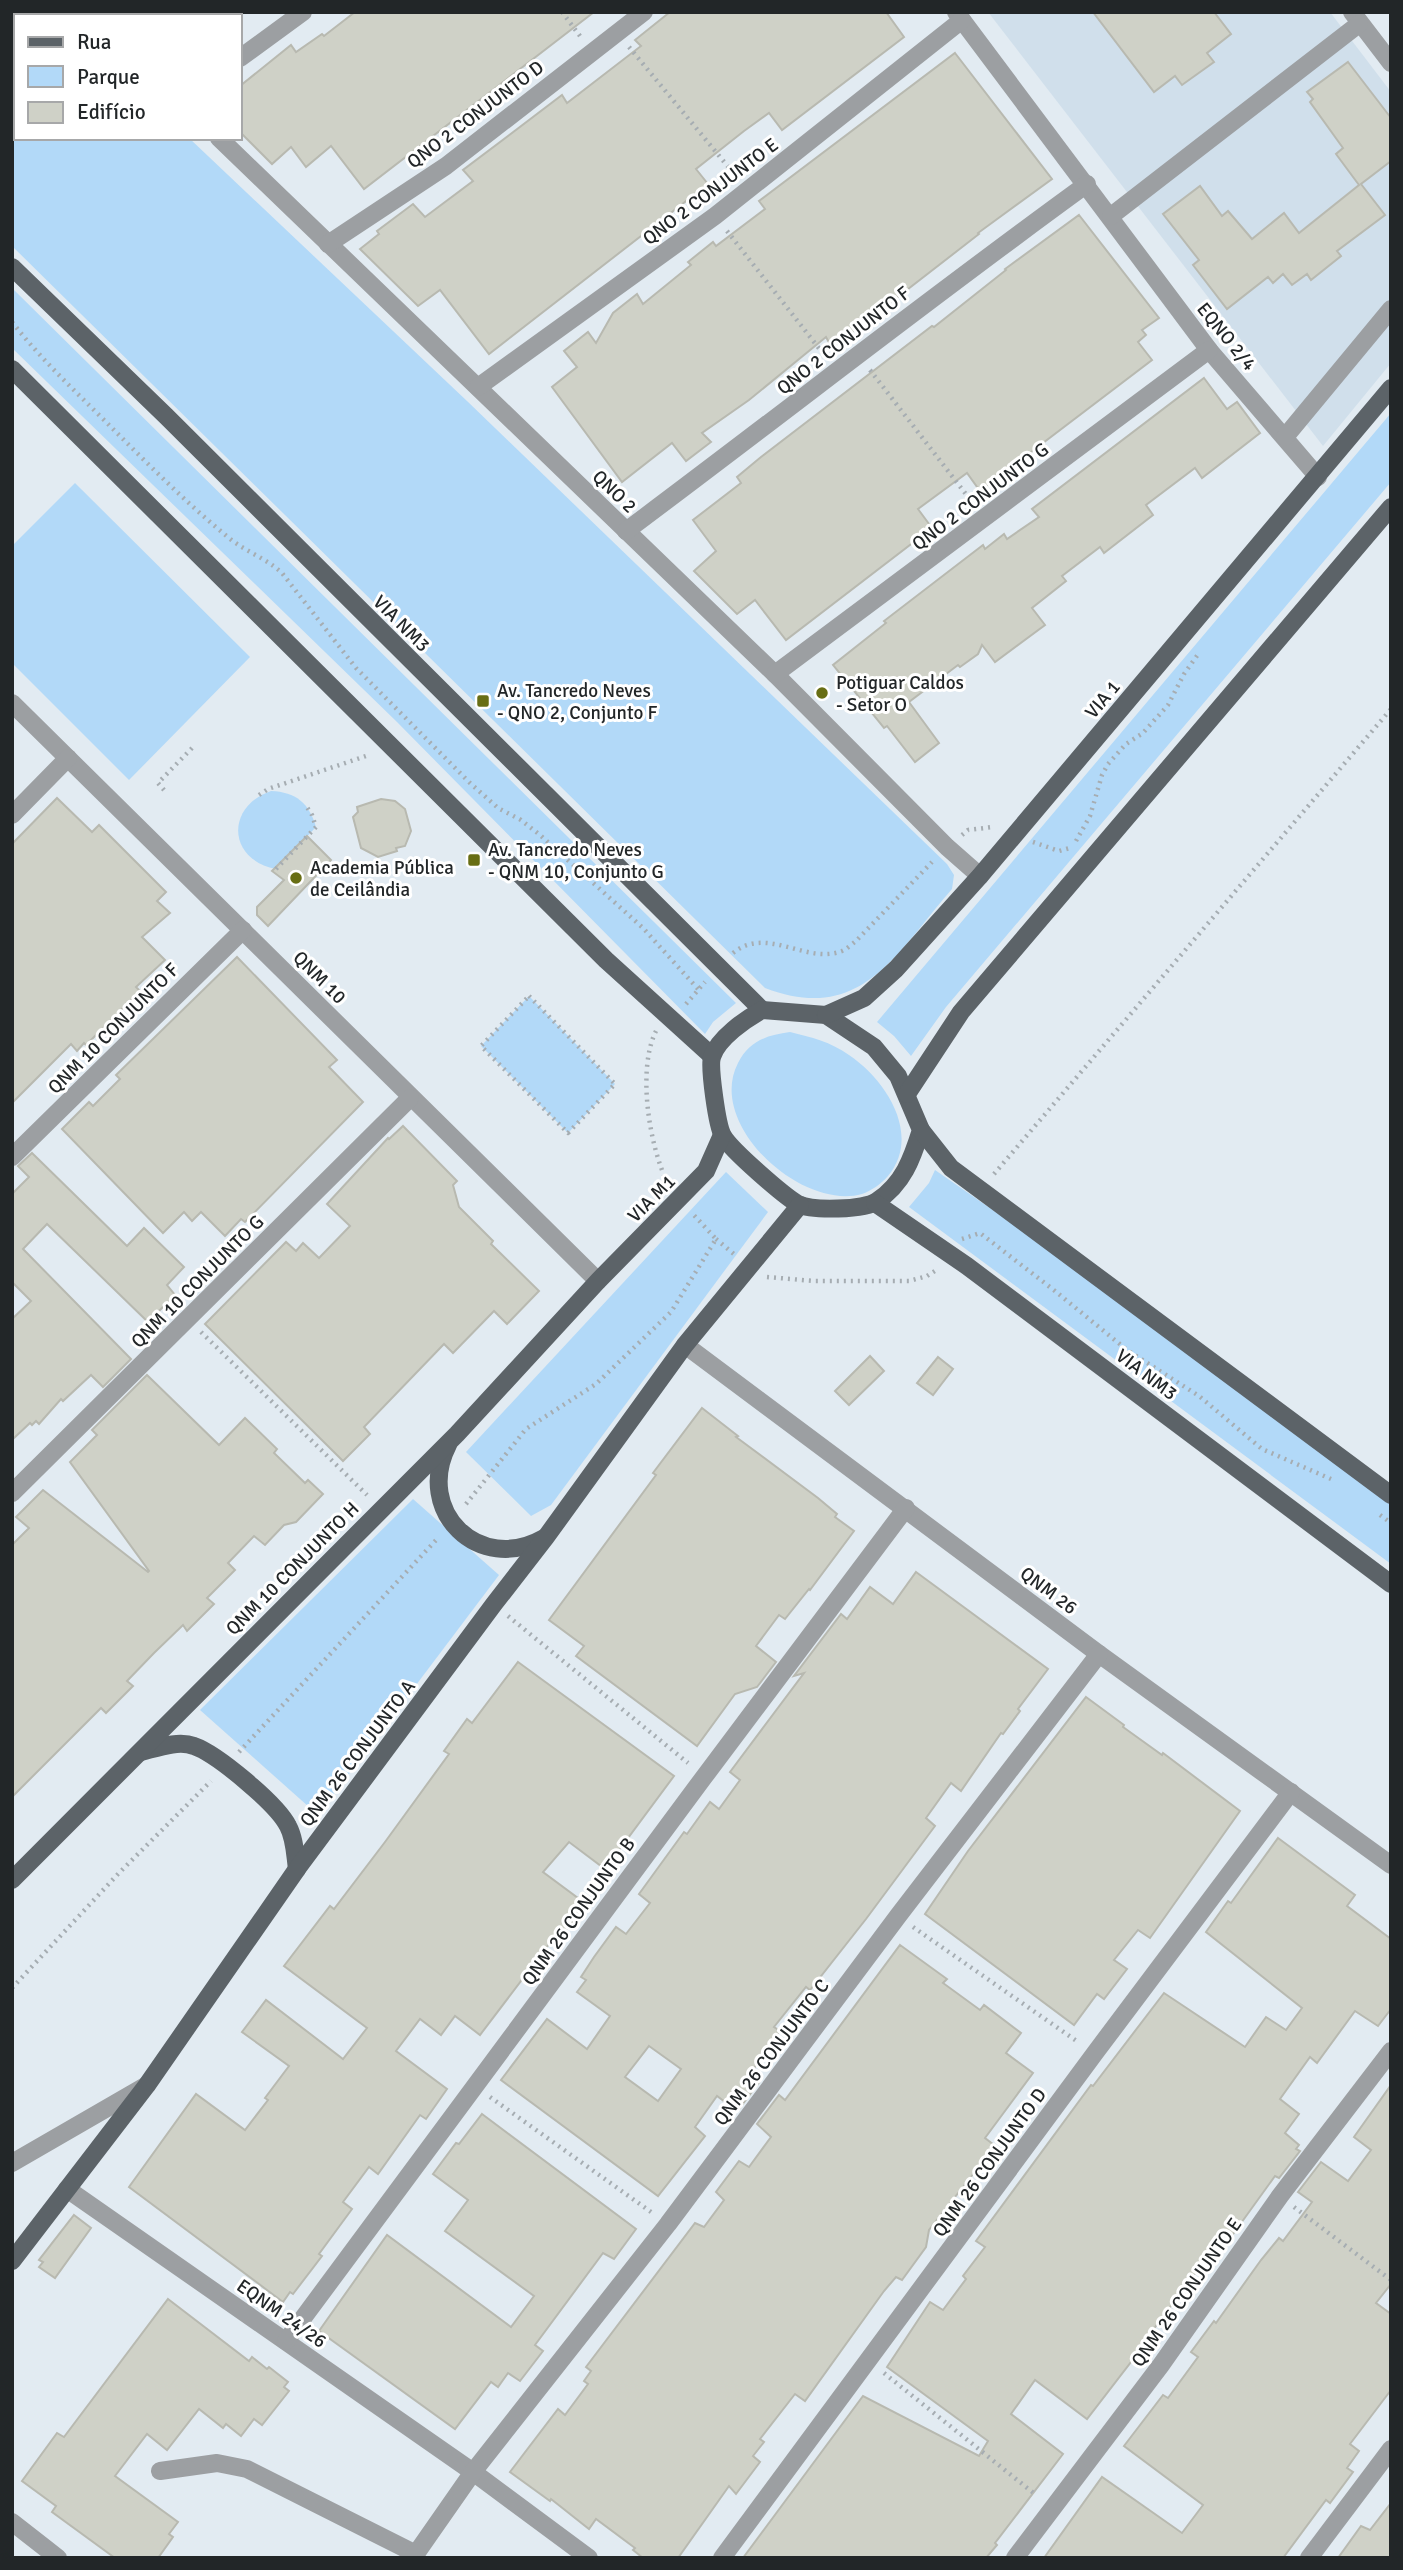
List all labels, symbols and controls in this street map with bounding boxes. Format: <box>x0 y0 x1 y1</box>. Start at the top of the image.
legend <box>14 14 242 140</box>
text: Rua <box>77 29 111 55</box>
street label: QNO 2 CONJUNTO D <box>402 56 549 174</box>
text: Parque <box>77 64 140 90</box>
text: Edifício <box>77 99 146 125</box>
street label: QNO 2 CONJUNTO E <box>638 133 783 251</box>
street label: QNO 2 CONJUNTO F <box>772 281 915 400</box>
street label: EQNO 2/4 <box>1191 298 1261 376</box>
street label: QNO 2 CONJUNTO G <box>907 438 1054 556</box>
street label: QNO 2 <box>587 465 641 518</box>
street label: VIA NM3 <box>368 590 435 657</box>
place label: Potiguar Caldos - Setor O <box>836 671 964 717</box>
street label: VIA 1 <box>1080 676 1126 724</box>
place label: Av. Tancredo Neves - QNO 2, Conjunto F <box>497 679 658 725</box>
marker: Potiguar Caldos - Setor O <box>814 685 830 701</box>
marker: Av. Tancredo Neves - QNO 2, Conjunto F <box>475 693 491 709</box>
place label: Av. Tancredo Neves - QNM 10, Conjunto G <box>488 838 664 884</box>
marker: Av. Tancredo Neves - QNM 10, Conjunto G <box>466 852 482 868</box>
place label: Academia Pública de Ceilândia <box>310 856 454 902</box>
marker: Academia Pública de Ceilândia <box>288 870 304 886</box>
street label: QNM 10 <box>288 946 351 1009</box>
street label: QNM 10 CONJUNTO F <box>43 958 184 1099</box>
street label: VIA M1 <box>623 1170 681 1228</box>
street label: QNM 10 CONJUNTO G <box>126 1210 269 1353</box>
street label: VIA NM3 <box>1111 1344 1182 1406</box>
street label: QNM 10 CONJUNTO H <box>221 1497 364 1640</box>
street label: QNM 26 <box>1015 1562 1082 1620</box>
street label: QNM 26 CONJUNTO A <box>295 1675 421 1832</box>
street label: QNM 26 CONJUNTO B <box>517 1833 641 1990</box>
street label: QNM 26 CONJUNTO C <box>709 1975 835 2131</box>
street label: QNM 26 CONJUNTO D <box>928 2083 1052 2242</box>
street label: QNM 26 CONJUNTO E <box>1126 2213 1247 2372</box>
street label: EQNM 24/26 <box>232 2274 331 2354</box>

